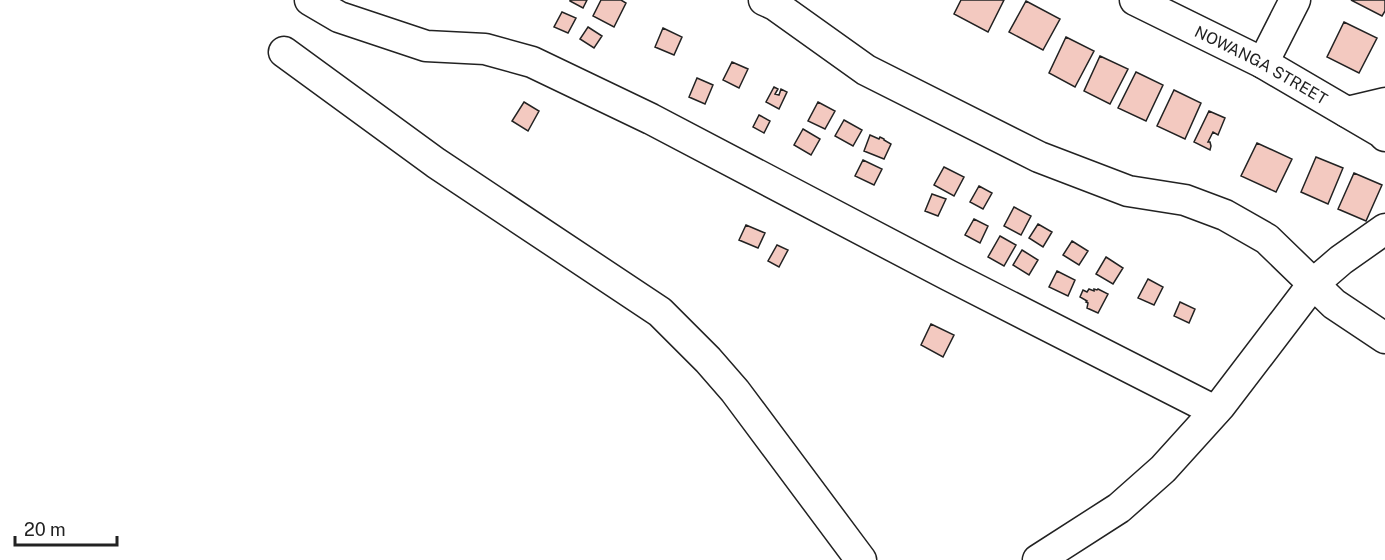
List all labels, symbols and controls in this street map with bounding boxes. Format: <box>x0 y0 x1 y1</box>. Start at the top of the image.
street label: NOWANGA STREET <box>1192 21 1332 108</box>
scale bar <box>15 509 117 547</box>
text: 20 m <box>24 519 66 540</box>

